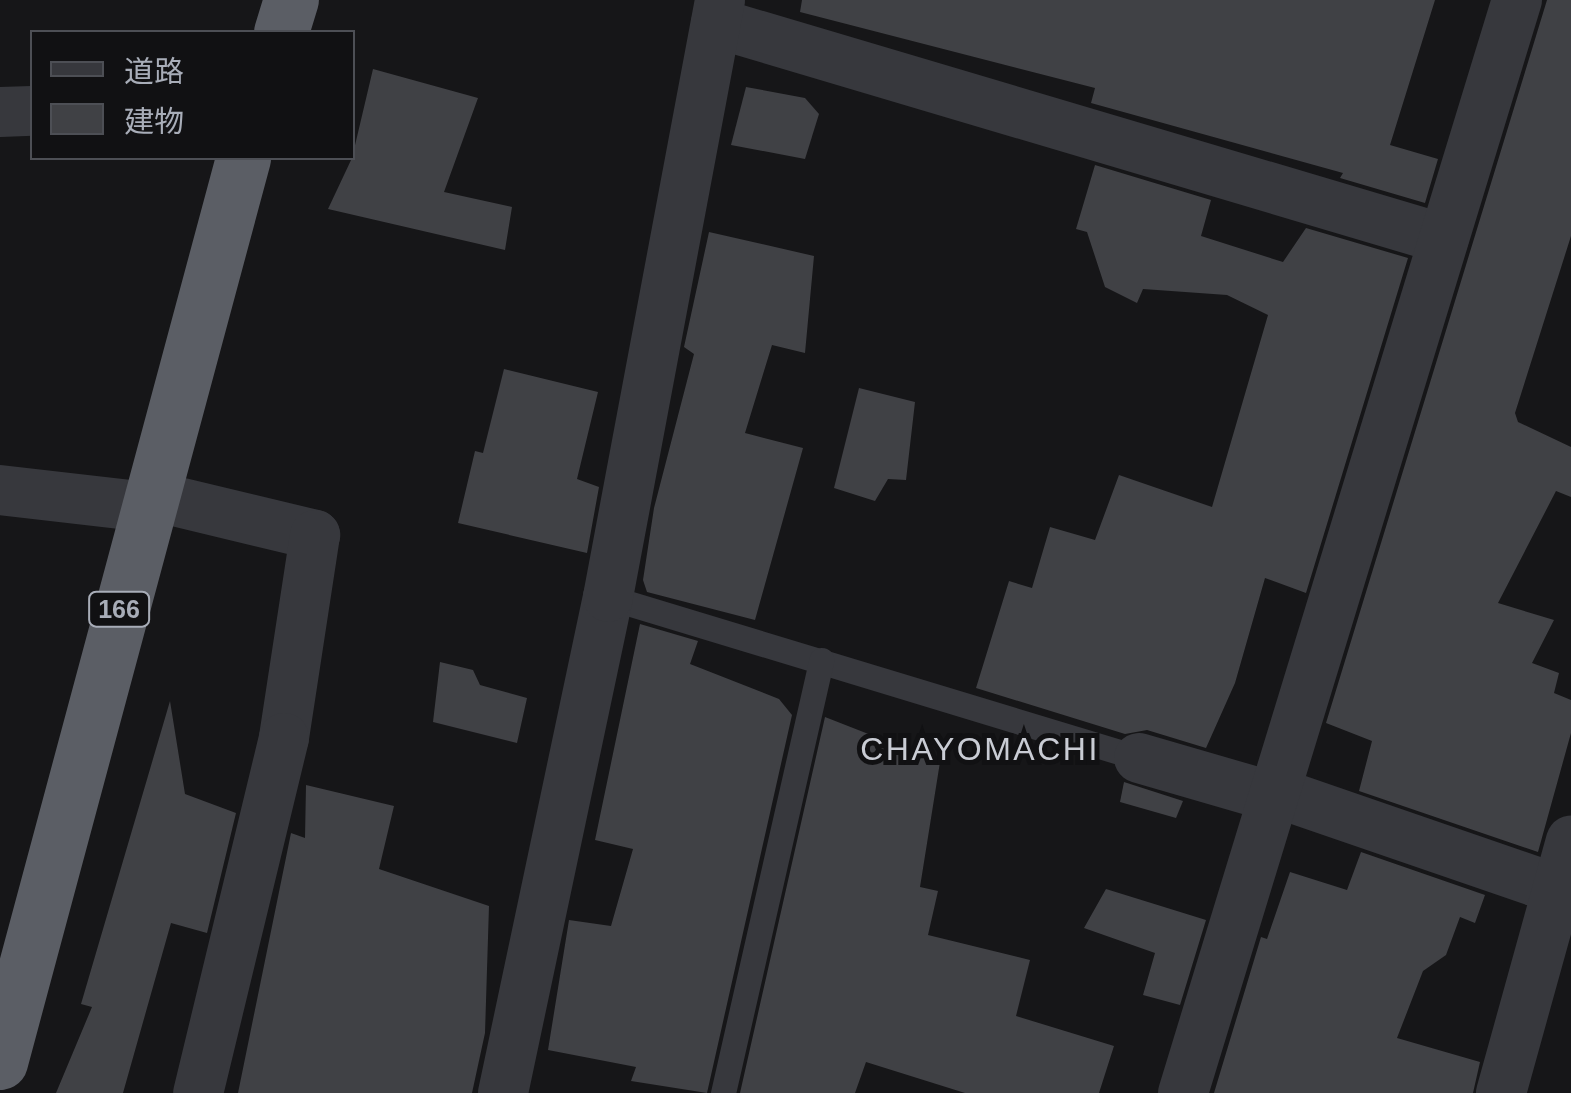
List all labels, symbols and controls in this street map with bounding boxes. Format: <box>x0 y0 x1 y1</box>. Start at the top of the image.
legend <box>30 30 355 160</box>
text: 道路 <box>124 55 184 88</box>
text: 建物 <box>124 105 184 138</box>
road number: 166 <box>86 589 152 629</box>
district label: CHAYOMACHI <box>860 730 1100 768</box>

